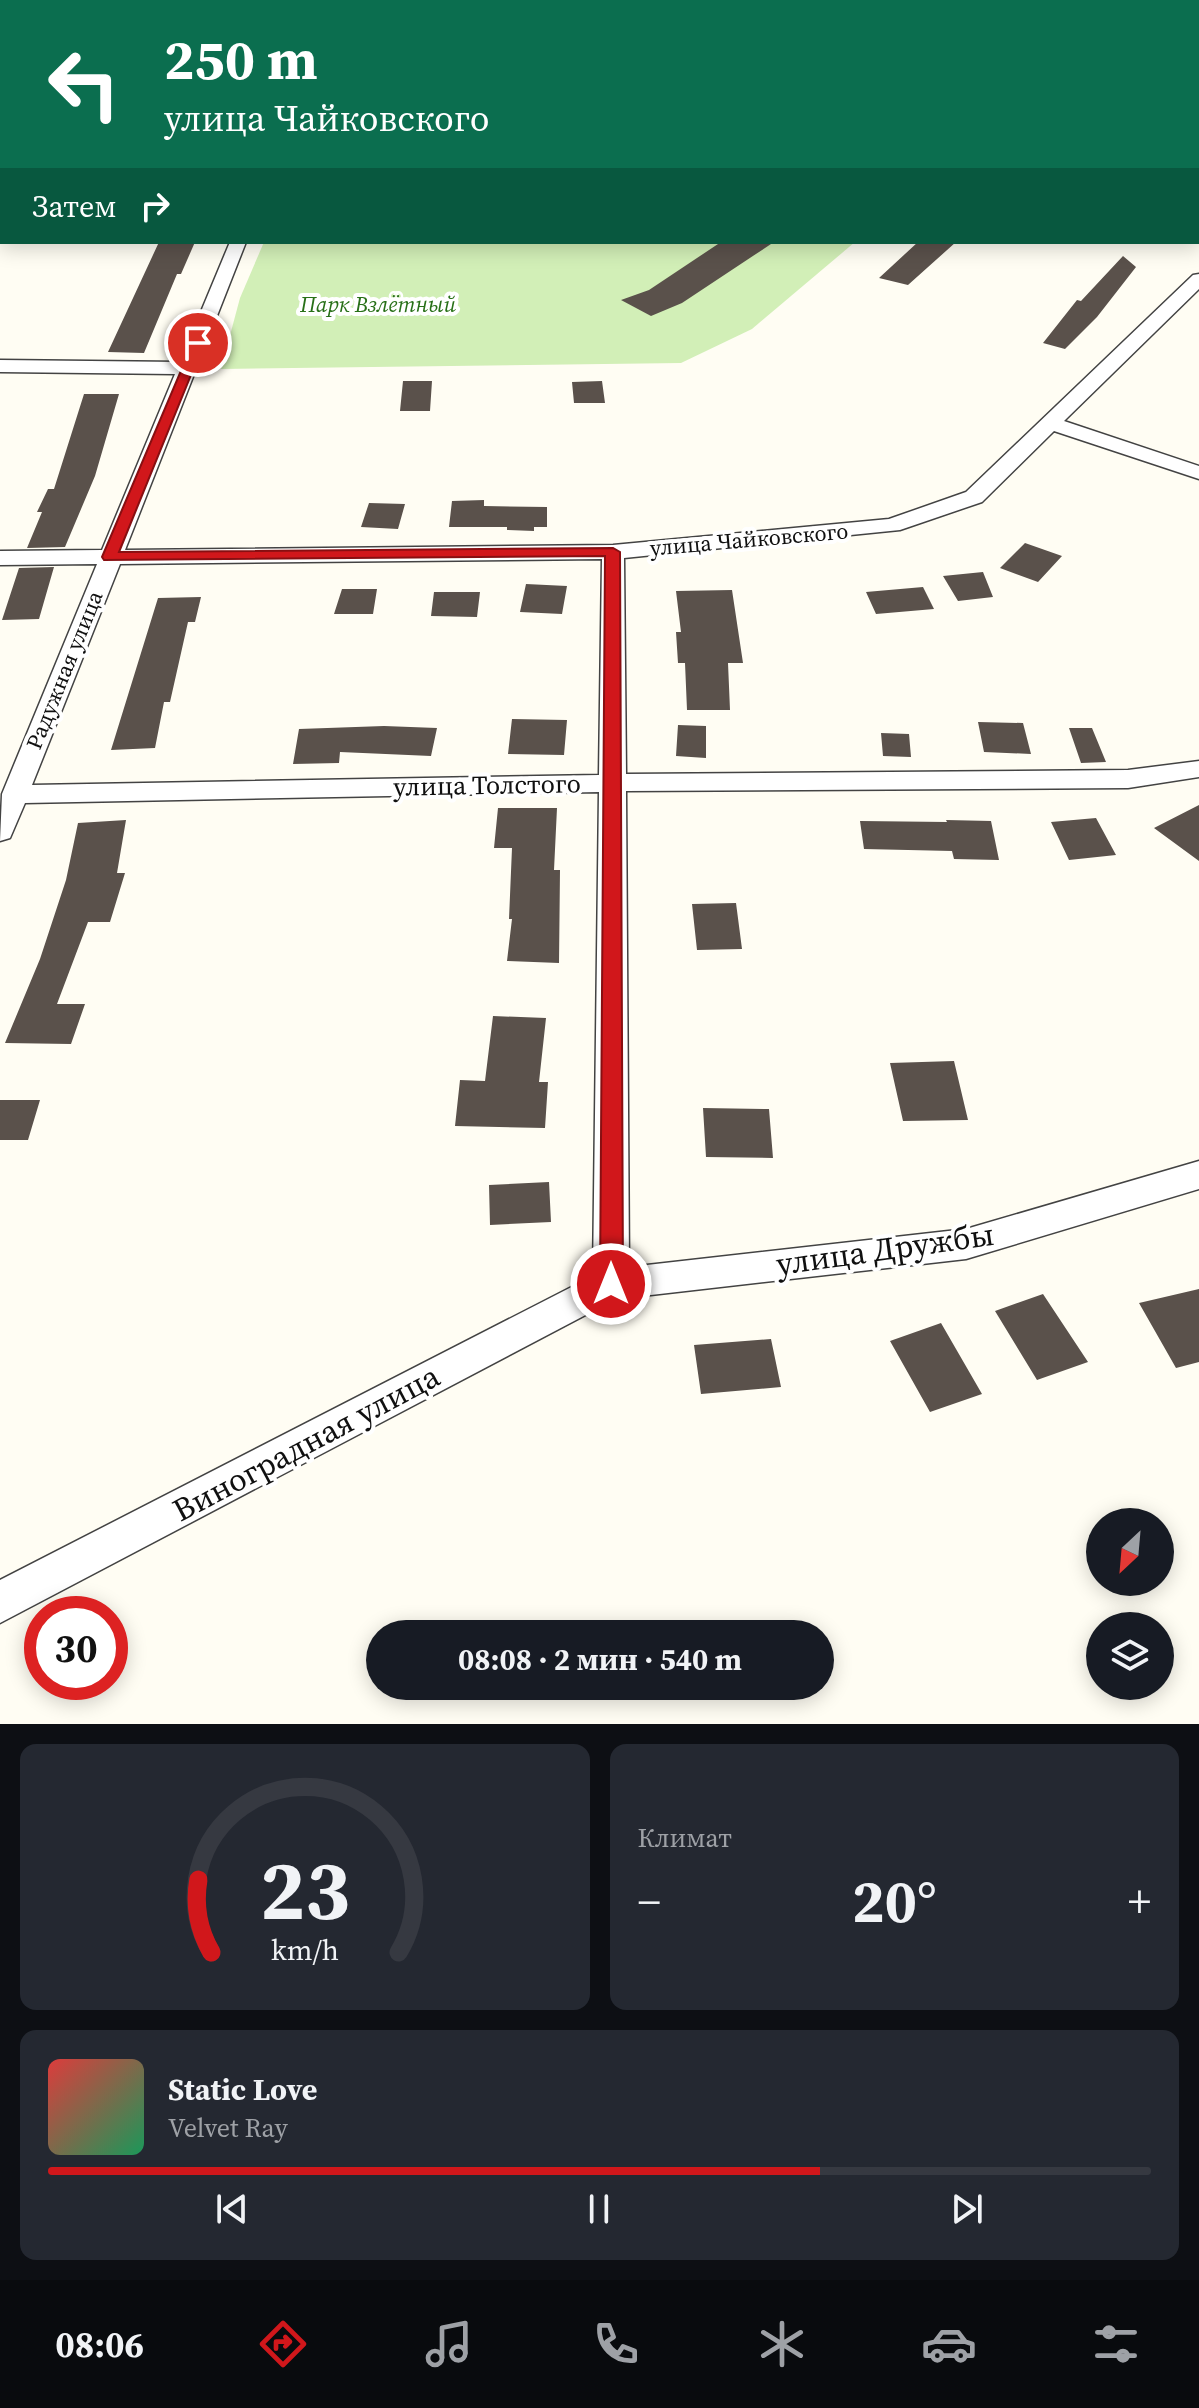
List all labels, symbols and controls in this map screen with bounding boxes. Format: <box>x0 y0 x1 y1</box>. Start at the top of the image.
text: 250 m <box>164 21 318 98</box>
icon: left <box>32 32 136 136</box>
text: улица Чайковского <box>164 94 490 143</box>
icon: right <box>133 184 177 228</box>
text: Затем <box>32 186 117 227</box>
park label: Парк Взлётный <box>299 289 456 319</box>
pin <box>164 309 232 377</box>
icon: arrive <box>176 321 220 365</box>
street label: улица Чайковского <box>649 515 849 563</box>
street label: Радужная улица <box>19 586 110 754</box>
street label: улица Толстого <box>393 765 581 805</box>
street label: улица Дружбы <box>773 1212 997 1286</box>
position arrow <box>569 1242 653 1326</box>
street label: Виноградная улица <box>165 1354 448 1532</box>
north arrow <box>1086 1508 1174 1596</box>
map controls <box>1086 1508 1174 1700</box>
speed limit sign: 30 <box>24 1596 128 1700</box>
button: layers <box>1086 1612 1174 1700</box>
text: 08:08 · 2 мин · 540 m <box>458 1639 742 1680</box>
text: Климат <box>638 1820 732 1856</box>
text: 23 <box>260 1833 350 1947</box>
text: 20° <box>852 1860 937 1942</box>
text: − <box>638 1871 661 1932</box>
text: + <box>1128 1871 1151 1932</box>
text: km/h <box>271 1930 339 1970</box>
text: Static Love <box>168 2069 317 2110</box>
text: Velvet Ray <box>168 2110 288 2146</box>
icon: previous <box>210 2187 254 2231</box>
icon: pause <box>577 2187 621 2231</box>
icon: next <box>945 2187 989 2231</box>
icon: directions <box>255 2316 311 2372</box>
icon: music <box>421 2316 477 2372</box>
icon: phone <box>588 2316 644 2372</box>
icon: climate <box>754 2316 810 2372</box>
icon: car <box>921 2316 977 2372</box>
icon: filters <box>1088 2316 1144 2372</box>
text: 08:06 <box>55 2320 144 2369</box>

